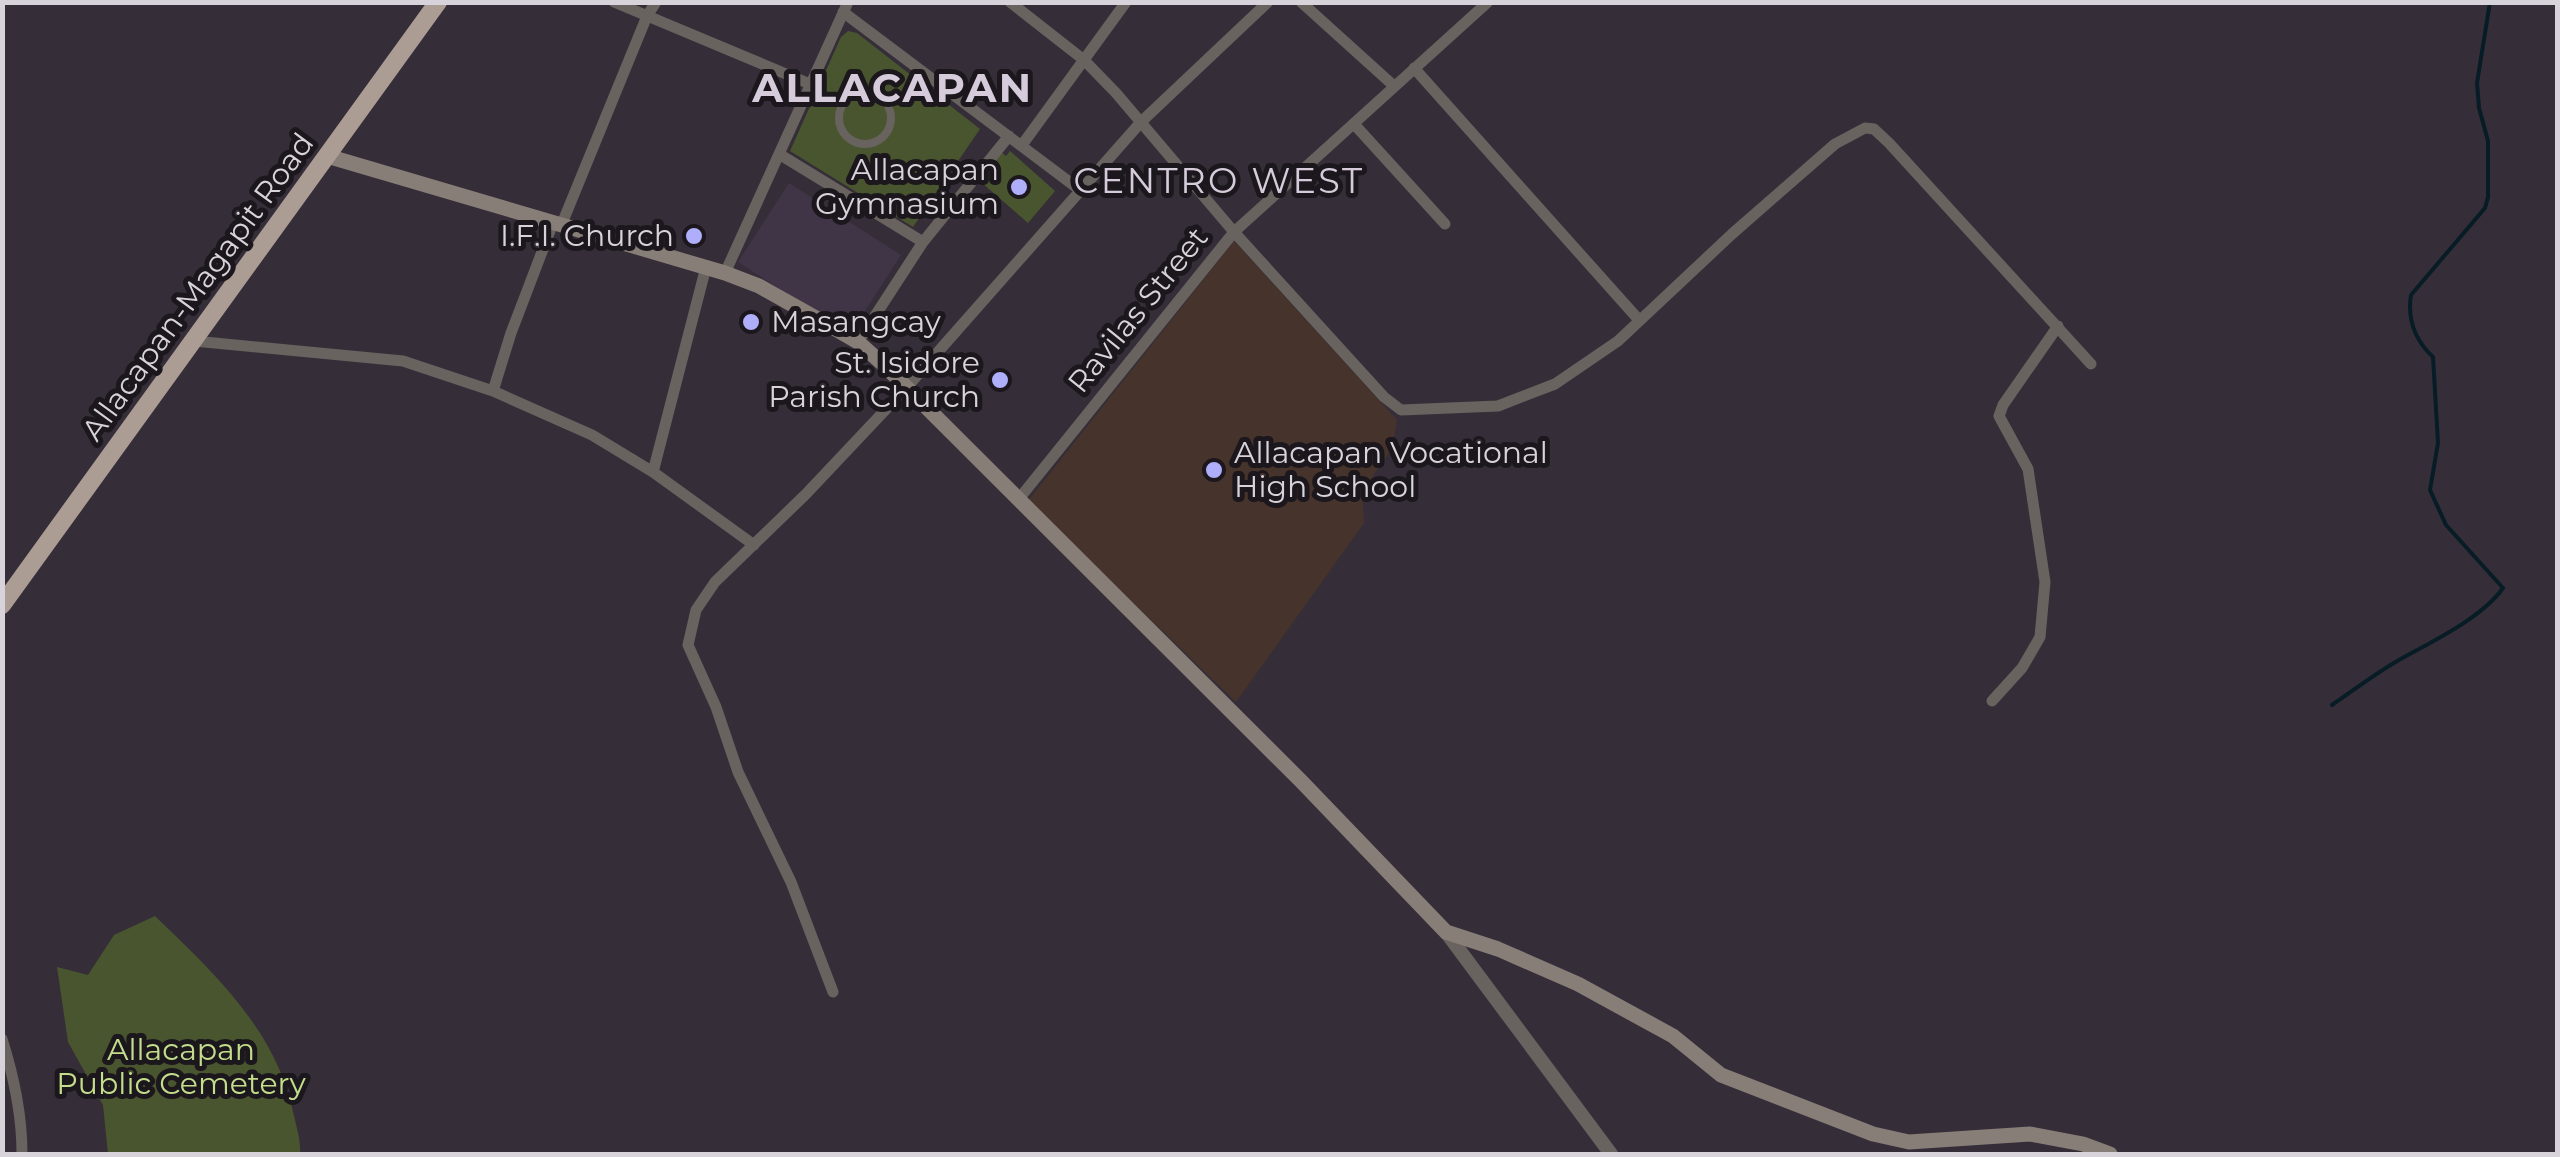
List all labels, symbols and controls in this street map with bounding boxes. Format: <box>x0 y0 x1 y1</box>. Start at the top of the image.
district label: ALLACAPAN <box>751 63 1034 112</box>
street label: Allacapan-Magapit Road <box>74 126 322 448</box>
place label: Allacapan Gymnasium <box>815 151 999 222</box>
district label: CENTRO WEST <box>1073 159 1365 202</box>
marker: Allacapan Gymnasium <box>1008 176 1030 198</box>
place label: I.F.I. Church <box>500 217 674 254</box>
street label: Ravilas Street <box>1060 219 1216 400</box>
marker: I.F.I. Church <box>683 225 705 247</box>
place label: Masangcay <box>771 303 942 340</box>
marker: Masangcay <box>740 311 762 333</box>
place label: St. Isidore Parish Church <box>768 344 980 415</box>
marker: St. Isidore Parish Church <box>989 369 1011 391</box>
place label: Allacapan Vocational High School <box>1234 434 1548 505</box>
marker: Allacapan Vocational High School <box>1203 459 1225 481</box>
park label: Allacapan Public Cemetery <box>56 1031 306 1102</box>

